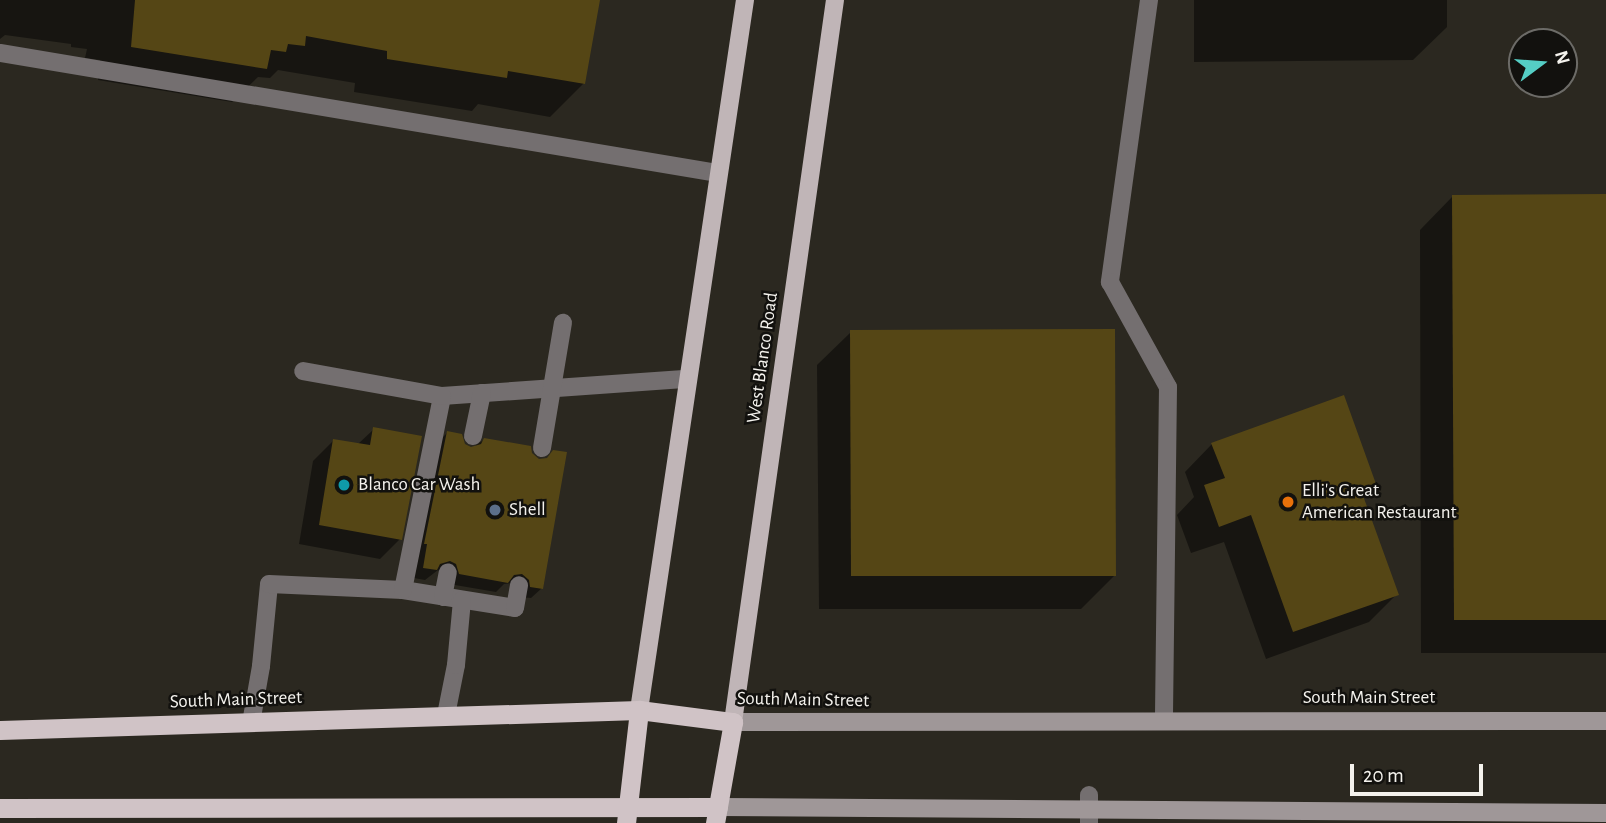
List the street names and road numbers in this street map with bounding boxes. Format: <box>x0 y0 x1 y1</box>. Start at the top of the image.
street label: West Blanco Road <box>743 291 783 425</box>
street label: South Main Street <box>169 686 303 714</box>
street label: South Main Street <box>737 687 869 713</box>
street label: South Main Street <box>1303 687 1435 709</box>

